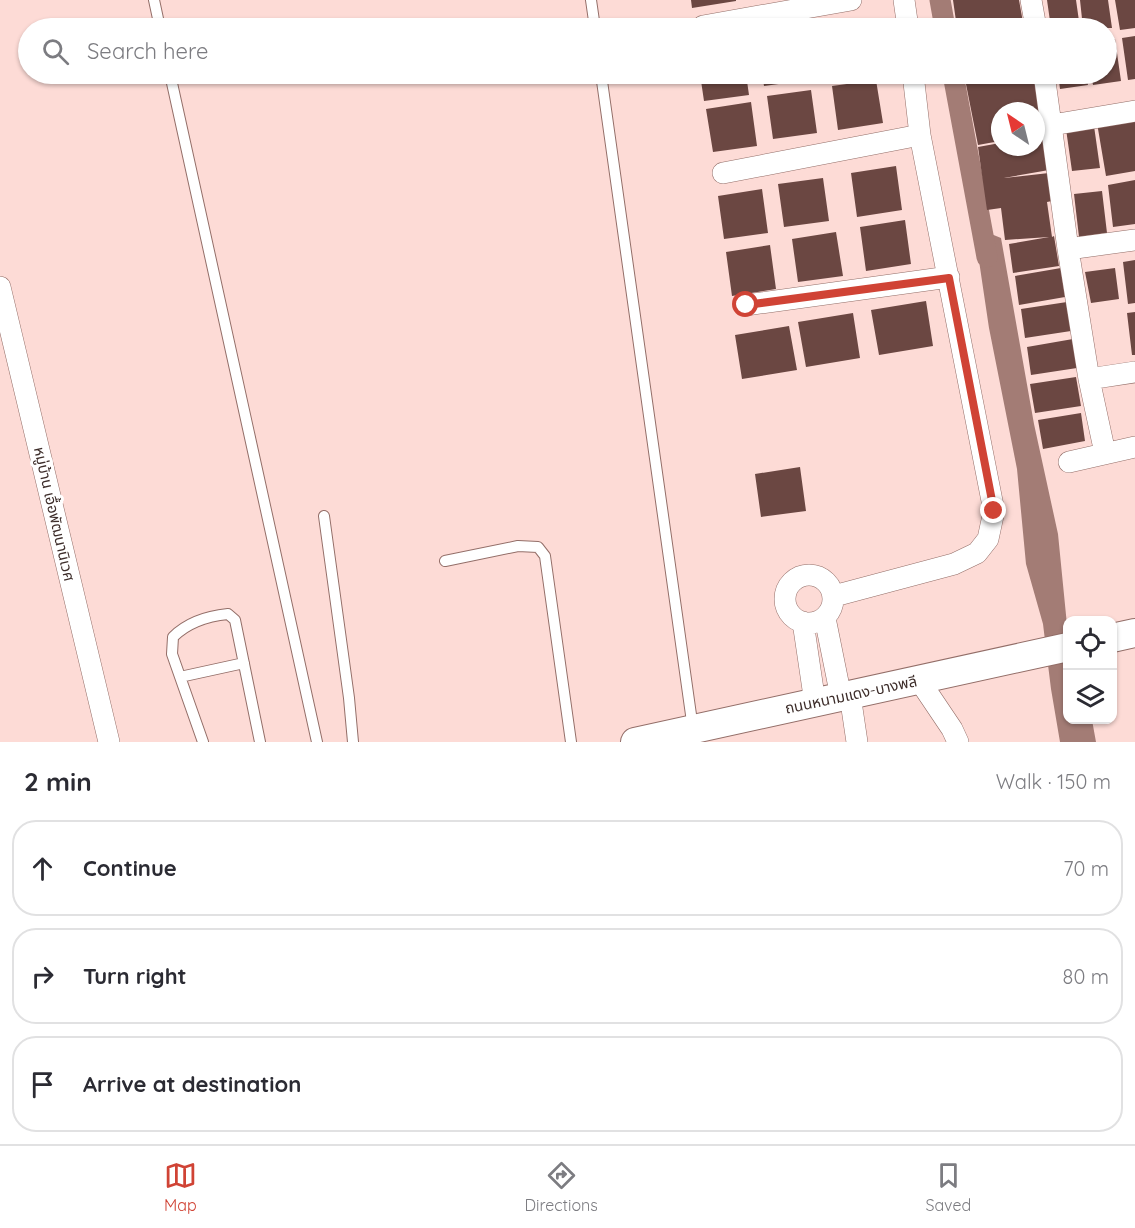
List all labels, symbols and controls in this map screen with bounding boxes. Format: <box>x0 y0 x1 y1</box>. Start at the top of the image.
search box <box>18 18 1117 84</box>
icon: search <box>39 35 72 68</box>
text: Search here <box>87 37 208 65</box>
north arrow <box>991 102 1045 156</box>
route start <box>732 291 758 317</box>
street label: หมู่บ้าน เอื้อพัฒนานิเวศ <box>30 445 80 583</box>
route end <box>980 497 1006 523</box>
map controls <box>1063 616 1117 724</box>
button: locate <box>1063 616 1117 670</box>
button: layers <box>1063 670 1117 724</box>
street label: ถนนหนามแดง-บางพลี <box>783 671 919 718</box>
text: 2 min <box>24 765 92 798</box>
text: Walk · 150 m <box>996 769 1111 794</box>
icon: ahead <box>26 852 59 885</box>
text: Continue <box>83 854 177 882</box>
text: 70 m <box>1063 856 1109 881</box>
icon: right <box>26 960 59 993</box>
text: Turn right <box>83 962 187 990</box>
text: 80 m <box>1063 964 1109 989</box>
icon: arrive <box>26 1068 59 1101</box>
text: Arrive at destination <box>83 1070 301 1098</box>
tab: Map <box>164 1159 197 1215</box>
tab: Directions <box>525 1159 598 1215</box>
tab: Saved <box>926 1159 971 1215</box>

